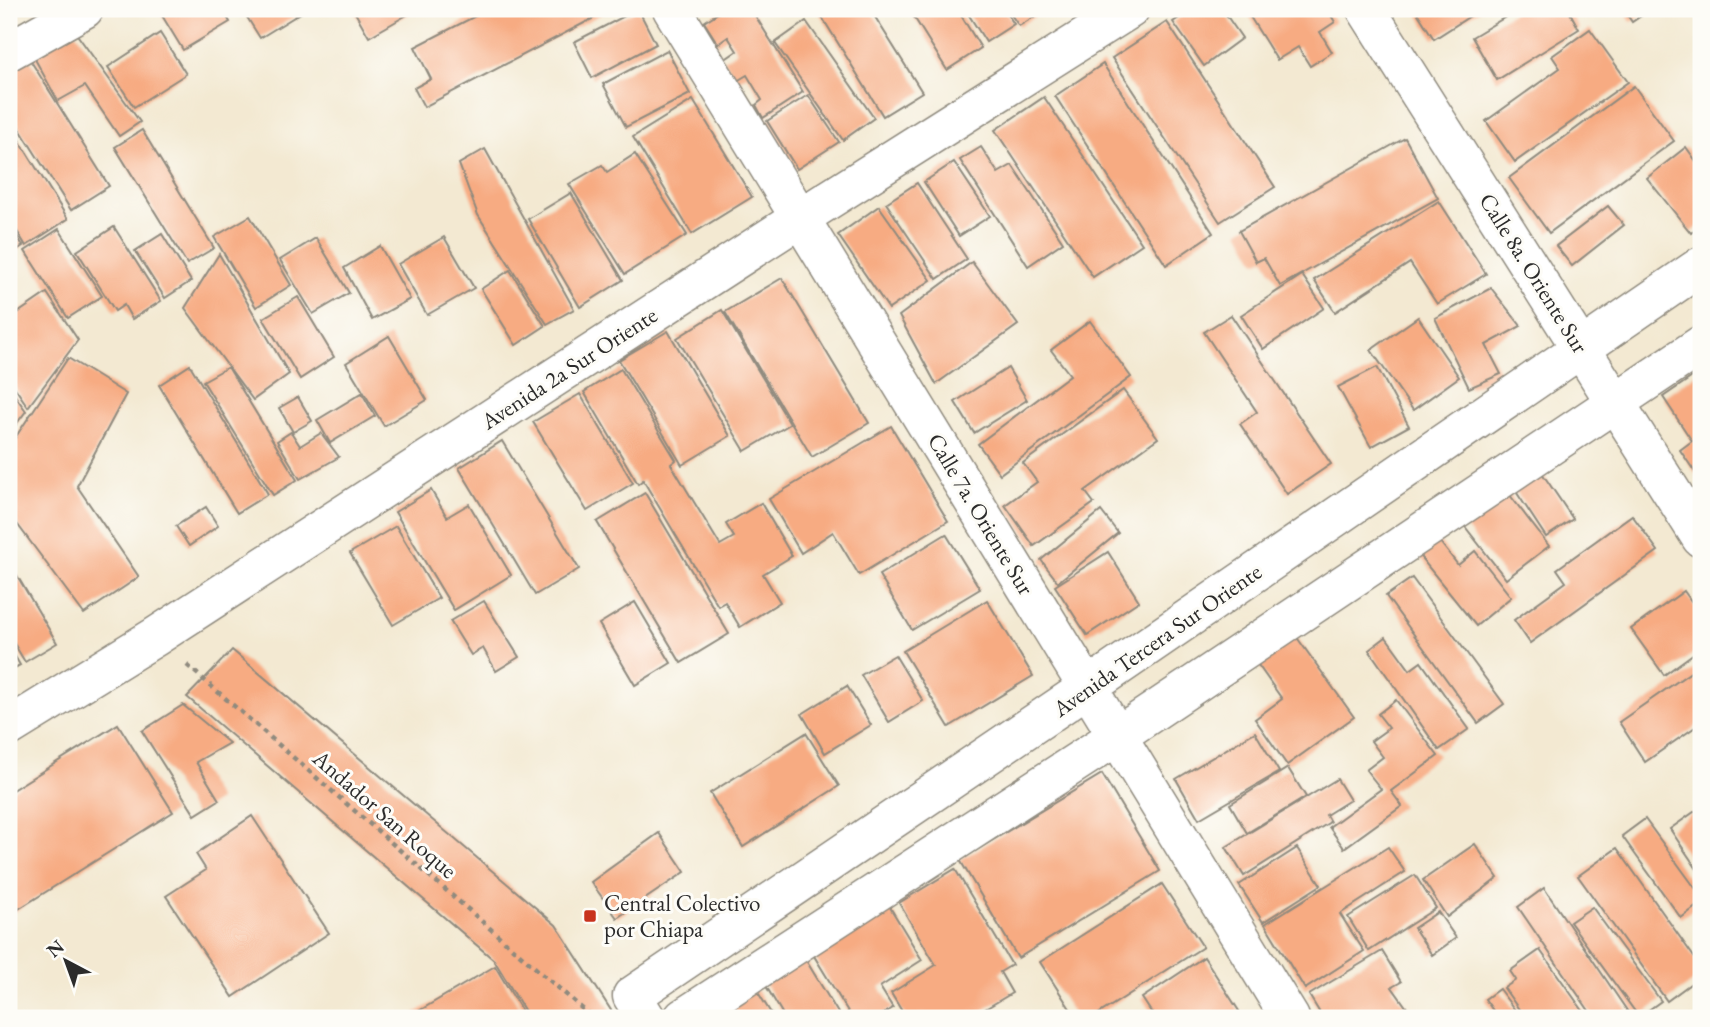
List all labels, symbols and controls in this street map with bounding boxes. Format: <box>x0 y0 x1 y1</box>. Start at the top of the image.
street label: Calle 8a. Oriente Sur <box>1473 187 1596 359</box>
street label: Avenida 2a Sur Oriente <box>474 300 663 437</box>
street label: Calle 7a. Oriente Sur <box>921 428 1041 601</box>
street label: Avenida Tercera Sur Oriente <box>1046 557 1267 724</box>
street label: Andador San Roque <box>306 742 463 885</box>
place label: Central Colectivo por Chiapa <box>604 888 760 944</box>
marker: Central Colectivo por Chiapa <box>582 908 598 924</box>
north arrow <box>32 926 102 996</box>
text: N <box>41 934 70 963</box>

